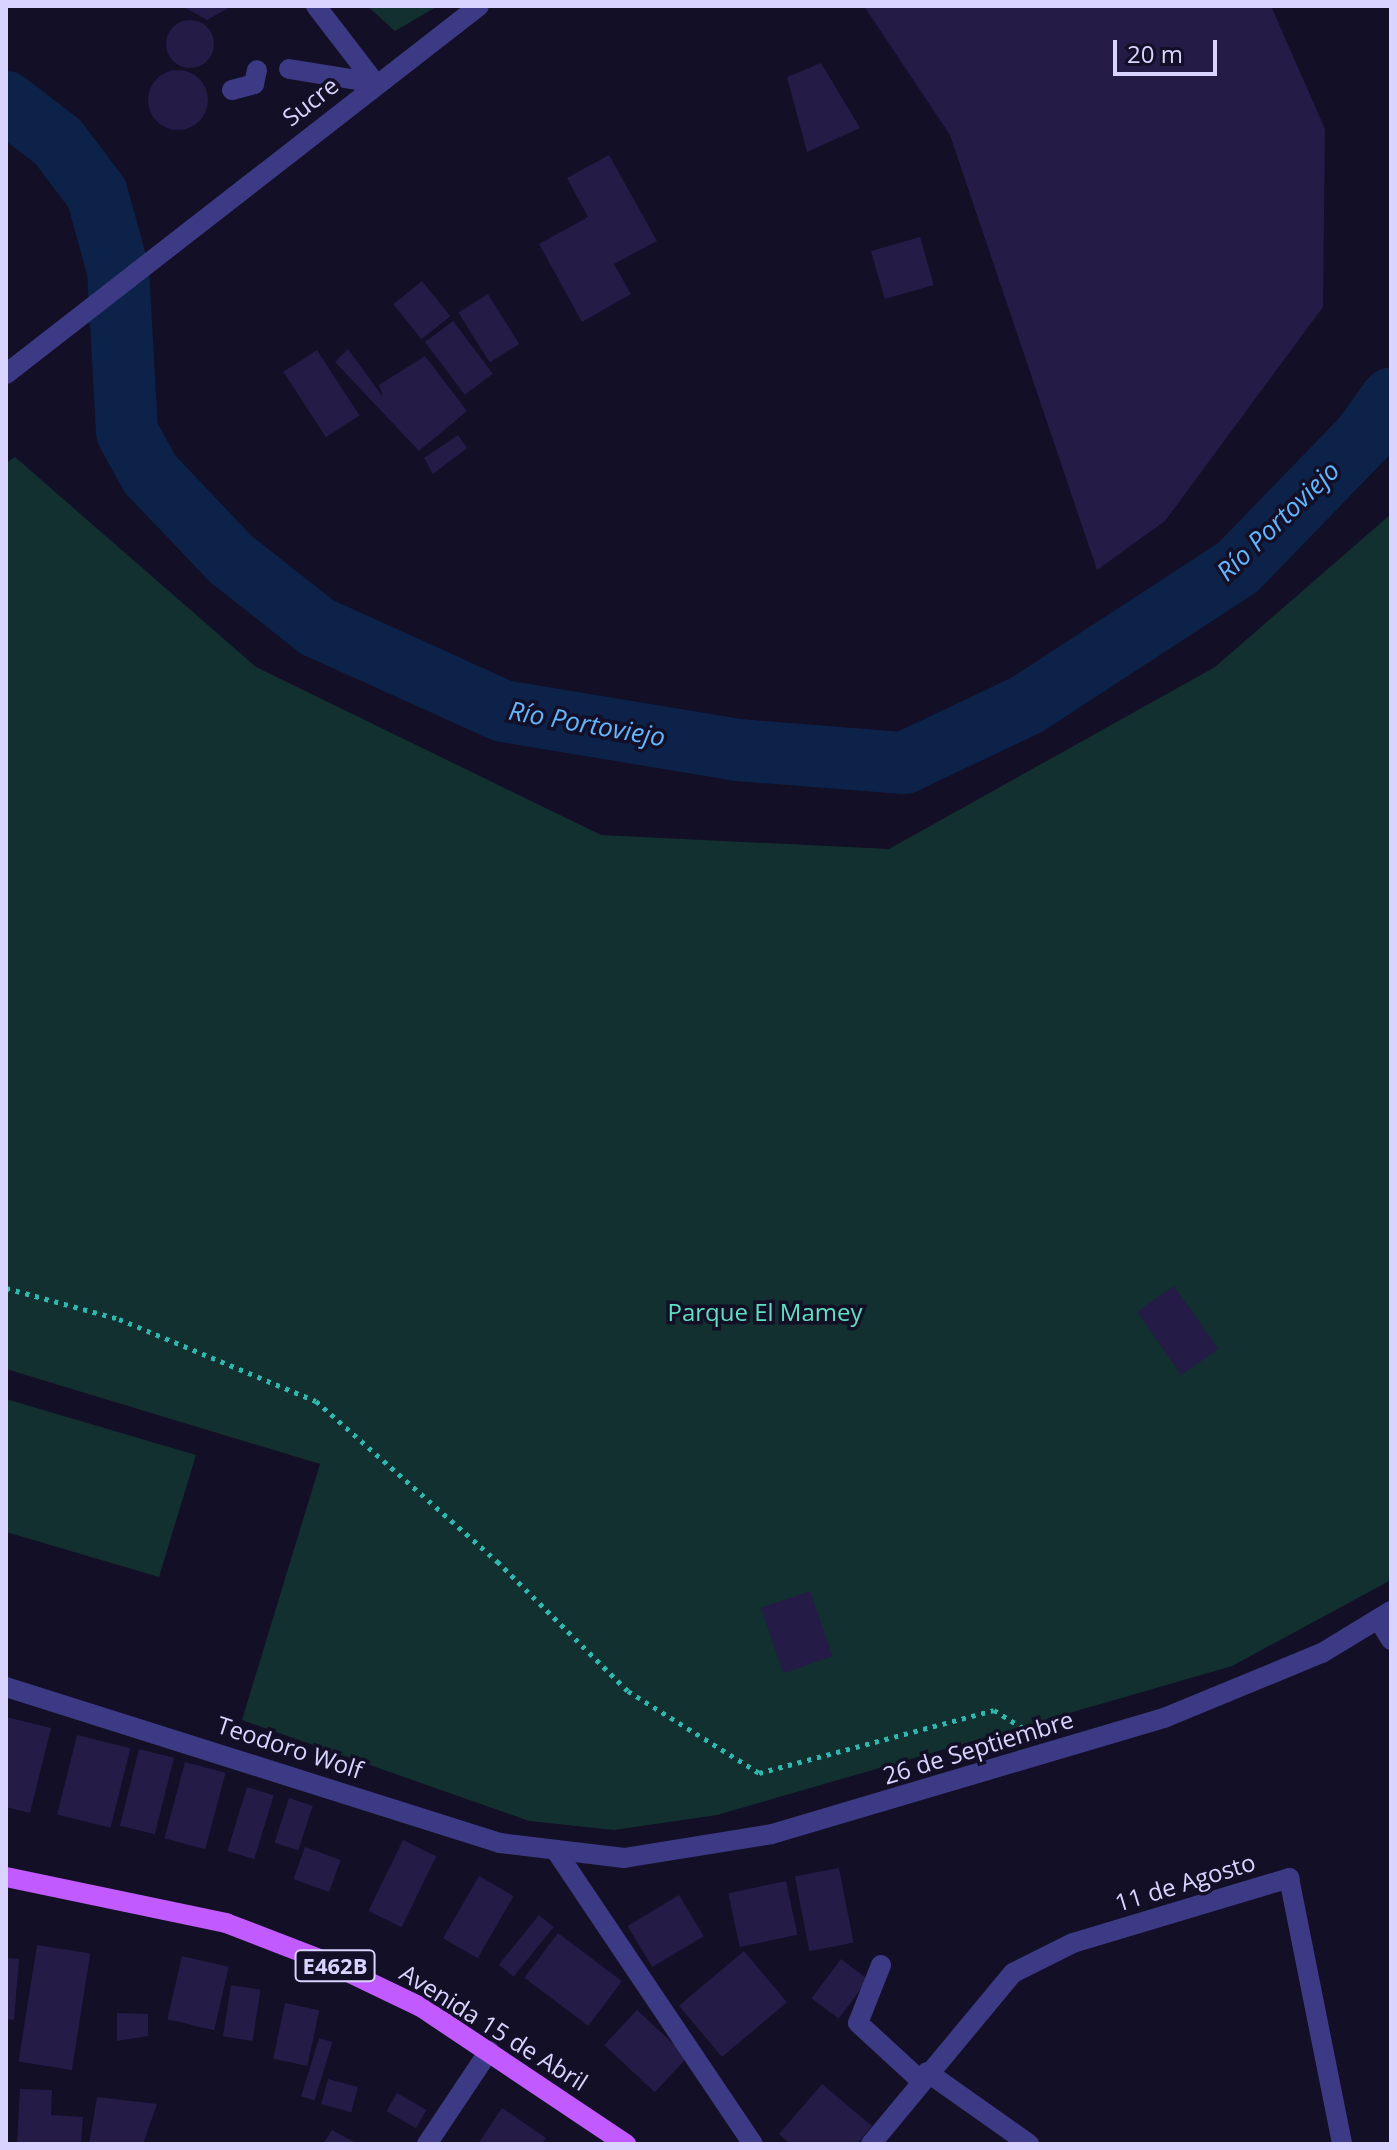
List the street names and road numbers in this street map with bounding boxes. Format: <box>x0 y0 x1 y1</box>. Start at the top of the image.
street label: Sucre <box>276 70 344 132</box>
street label: 26 de Septiembre <box>879 1704 1077 1790</box>
street label: Teodoro Wolf <box>214 1710 366 1784</box>
street label: 11 de Agosto <box>1111 1847 1259 1917</box>
road number: E462B <box>293 1948 377 1984</box>
street label: Avenida 15 de Abril <box>395 1958 593 2096</box>

